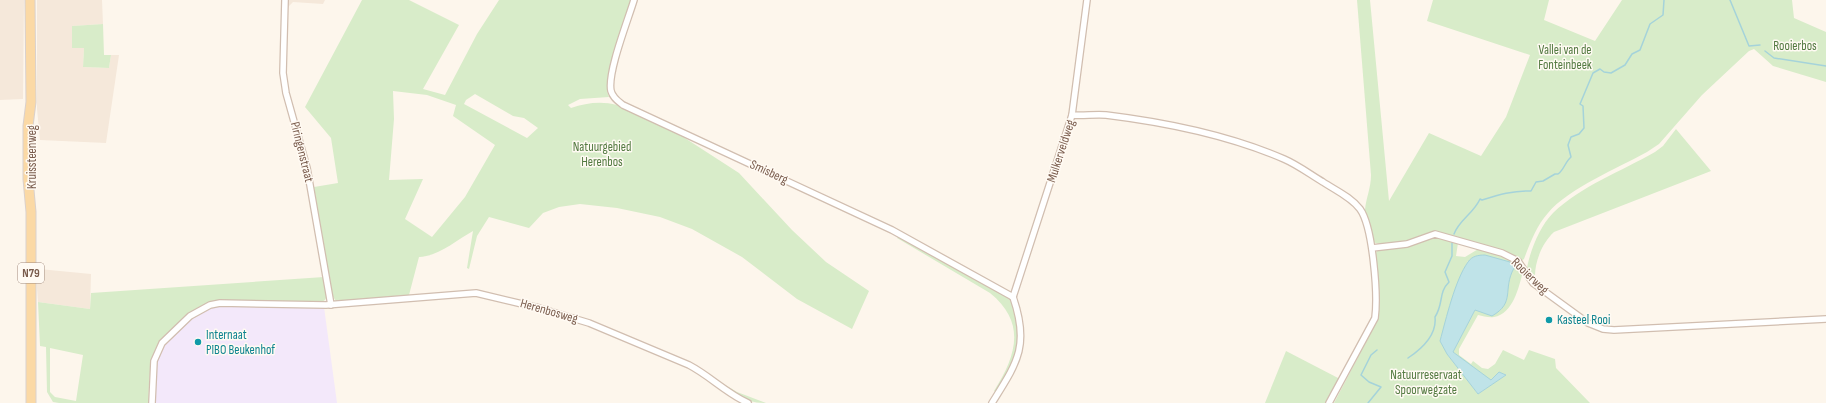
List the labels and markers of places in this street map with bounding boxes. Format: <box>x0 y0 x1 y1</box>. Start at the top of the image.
place label: Kasteel Rooi <box>1557 312 1610 328</box>
marker: Kasteel Rooi <box>1544 315 1554 325</box>
place label: Internaat PIBO Beukenhof <box>206 327 275 358</box>
marker: Internaat PIBO Beukenhof <box>193 337 203 347</box>

